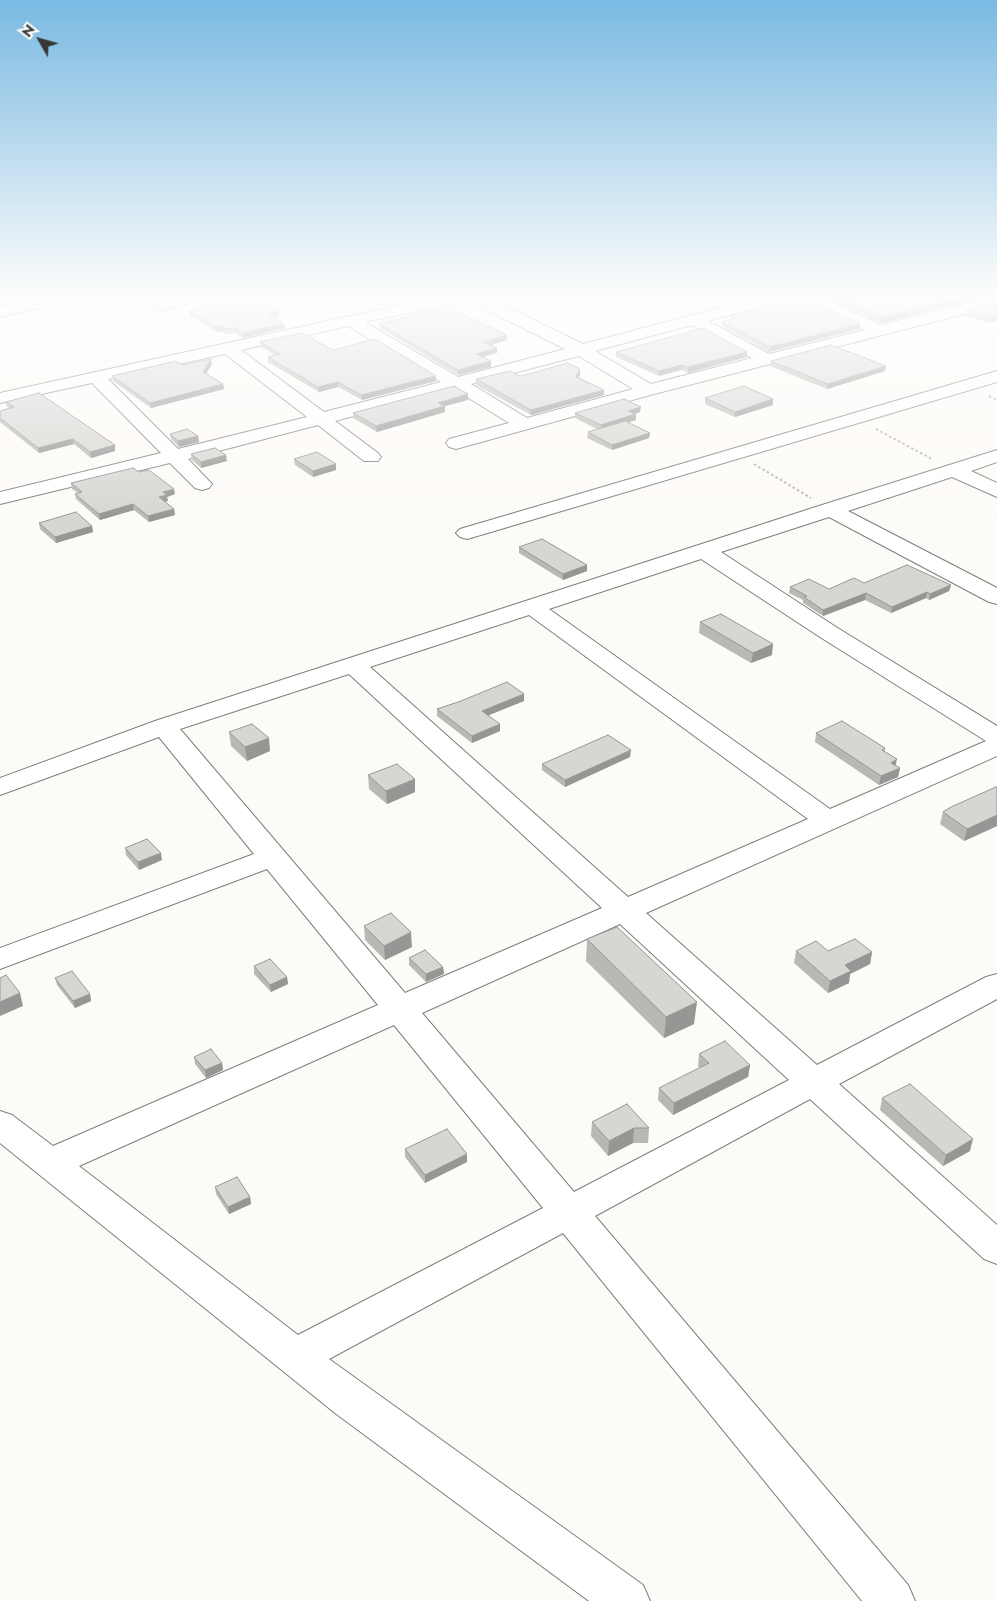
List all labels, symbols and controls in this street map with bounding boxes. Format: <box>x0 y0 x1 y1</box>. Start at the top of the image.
north arrow <box>15 15 65 65</box>
text: N <box>17 20 39 41</box>

